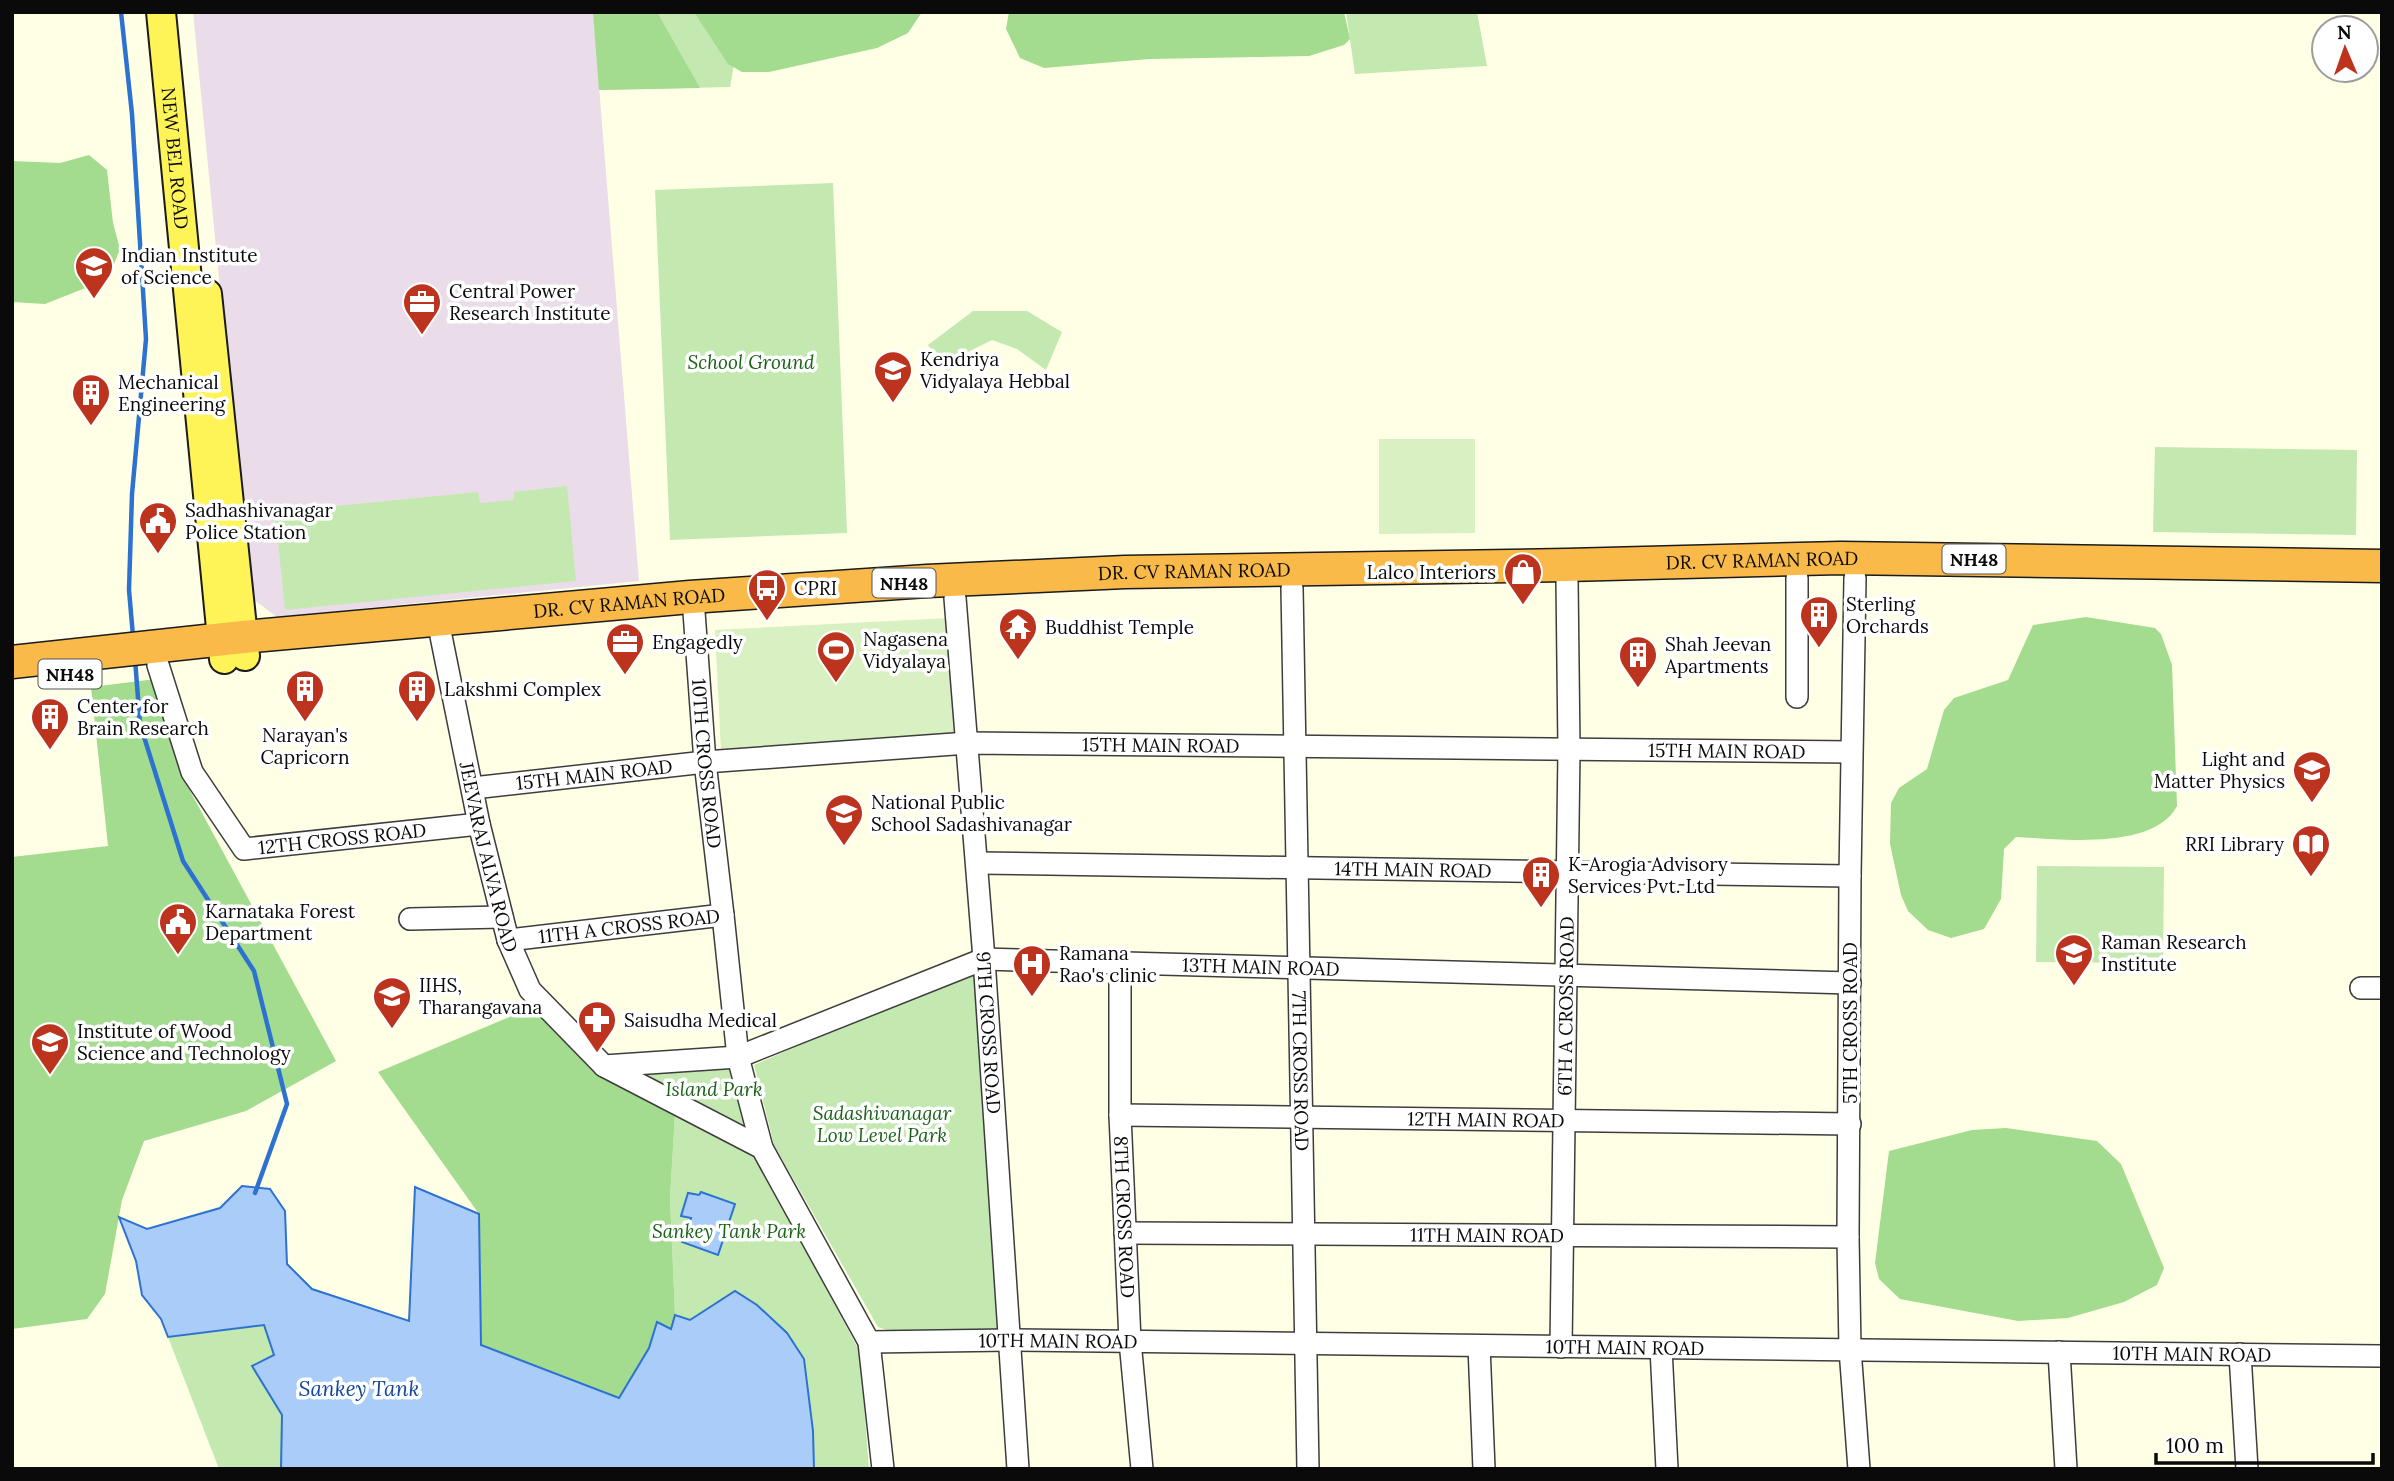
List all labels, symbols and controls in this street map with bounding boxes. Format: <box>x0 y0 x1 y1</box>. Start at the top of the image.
north arrow <box>2310 14 2380 84</box>
text: N <box>2337 20 2352 44</box>
street label: NEW BEL ROAD <box>156 86 194 230</box>
place label: Indian Institute of Science <box>121 243 258 289</box>
school or university icon: Indian Institute of Science <box>73 245 115 300</box>
place label: Central Power Research Institute <box>449 279 610 325</box>
office icon: Central Power Research Institute <box>401 281 443 336</box>
place label: Kendriya Vidyalaya Hebbal <box>919 347 1070 393</box>
school or university icon: Kendriya Vidyalaya Hebbal <box>872 349 914 404</box>
park label: School Ground <box>688 350 815 374</box>
place label: Mechanical Engineering <box>118 370 226 416</box>
building icon: Mechanical Engineering <box>70 372 112 427</box>
place label: Sadhashivanagar Police Station <box>185 498 333 544</box>
public building icon: Sadhashivanagar Police Station <box>137 500 179 555</box>
road number: NH48 <box>1942 544 2006 574</box>
street label: DR. CV RAMAN ROAD <box>1665 546 1859 574</box>
shop icon: Lalco Interiors <box>1502 551 1544 606</box>
street label: DR. CV RAMAN ROAD <box>1097 557 1291 585</box>
place label: Lalco Interiors <box>1367 560 1496 584</box>
bus stop icon: CPRI <box>746 567 788 622</box>
road number: NH48 <box>872 568 936 598</box>
place label: CPRI <box>794 576 837 600</box>
street label: DR. CV RAMAN ROAD <box>532 583 726 623</box>
place label: Sterling Orchards <box>1846 592 1929 638</box>
building icon: Sterling Orchards <box>1798 594 1840 649</box>
temple icon: Buddhist Temple <box>997 606 1039 661</box>
place label: Buddhist Temple <box>1045 615 1194 639</box>
office icon: Engagedly <box>604 621 646 676</box>
place label: Nagasena Vidyalaya <box>862 627 948 673</box>
sports icon: Nagasena Vidyalaya <box>815 629 857 684</box>
place label: Engagedly <box>652 630 743 654</box>
place label: Shah Jeevan Apartments <box>1664 632 1771 678</box>
building icon: Shah Jeevan Apartments <box>1617 634 1659 689</box>
road number: NH48 <box>38 660 102 688</box>
building icon: Narayan's Capricorn <box>284 668 326 723</box>
building icon: Lakshmi Complex <box>396 668 438 723</box>
place label: Lakshmi Complex <box>444 677 601 701</box>
street label: 10TH CROSS ROAD <box>687 678 727 850</box>
place label: Center for Brain Research <box>77 694 209 740</box>
building icon: Center for Brain Research <box>29 696 71 751</box>
place label: Narayan's Capricorn <box>261 723 349 769</box>
street label: 15TH MAIN ROAD <box>1082 732 1240 758</box>
street label: 15TH MAIN ROAD <box>1648 738 1806 764</box>
place label: Light and Matter Physics <box>2154 747 2285 793</box>
school or university icon: Light and Matter Physics <box>2291 749 2333 804</box>
street label: 15TH MAIN ROAD <box>515 754 674 795</box>
street label: JEEVARAJ ALVA ROAD <box>455 759 524 956</box>
place label: National Public School Sadashivanagar <box>871 790 1073 836</box>
school or university icon: National Public School Sadashivanagar <box>823 792 865 847</box>
street label: 12TH CROSS ROAD <box>257 818 427 859</box>
library icon: RRI Library <box>2290 823 2332 878</box>
place label: RRI Library <box>2185 832 2284 856</box>
place label: K-Arogia Advisory Services Pvt. Ltd <box>1568 852 1728 898</box>
building icon: K-Arogia Advisory Services Pvt. Ltd <box>1520 854 1562 909</box>
street label: 14TH MAIN ROAD <box>1334 856 1492 883</box>
place label: Karnataka Forest Department <box>205 899 356 945</box>
public building icon: Karnataka Forest Department <box>157 901 199 956</box>
street label: 11TH A CROSS ROAD <box>537 903 721 948</box>
street label: 6TH A CROSS ROAD <box>1552 916 1579 1096</box>
place label: Raman Research Institute <box>2101 930 2247 976</box>
school or university icon: Raman Research Institute <box>2053 932 2095 987</box>
place label: Ramana Rao's clinic <box>1059 941 1157 987</box>
street label: 5TH CROSS ROAD <box>1838 942 1862 1104</box>
hospital icon: Ramana Rao's clinic <box>1011 943 1053 998</box>
street label: 9TH CROSS ROAD <box>971 951 1006 1115</box>
street label: 13TH MAIN ROAD <box>1182 952 1340 981</box>
place label: IIHS, Tharangavana <box>419 973 543 1019</box>
school or university icon: IIHS, Tharangavana <box>371 975 413 1030</box>
street label: 7TH CROSS ROAD <box>1287 990 1314 1151</box>
pharmacy icon: Saisudha Medical <box>576 999 618 1054</box>
place label: Saisudha Medical <box>624 1008 777 1032</box>
place label: Institute of Wood Science and Technology <box>77 1019 291 1065</box>
school or university icon: Institute of Wood Science and Technology <box>29 1021 71 1076</box>
park label: Island Park <box>665 1077 763 1101</box>
park label: Sadashivanagar Low Level Park <box>813 1101 952 1147</box>
street label: 12TH MAIN ROAD <box>1407 1107 1565 1132</box>
street label: 8TH CROSS ROAD <box>1109 1135 1140 1299</box>
park label: Sankey Tank Park <box>652 1219 806 1243</box>
street label: 11TH MAIN ROAD <box>1410 1223 1564 1247</box>
street label: 10TH MAIN ROAD <box>978 1328 1138 1353</box>
street label: 10TH MAIN ROAD <box>1545 1334 1704 1360</box>
street label: 10TH MAIN ROAD <box>2112 1341 2271 1367</box>
water label: Sankey Tank <box>299 1375 420 1402</box>
scale bar <box>2156 1422 2373 1466</box>
text: 100 m <box>2166 1432 2224 1459</box>

